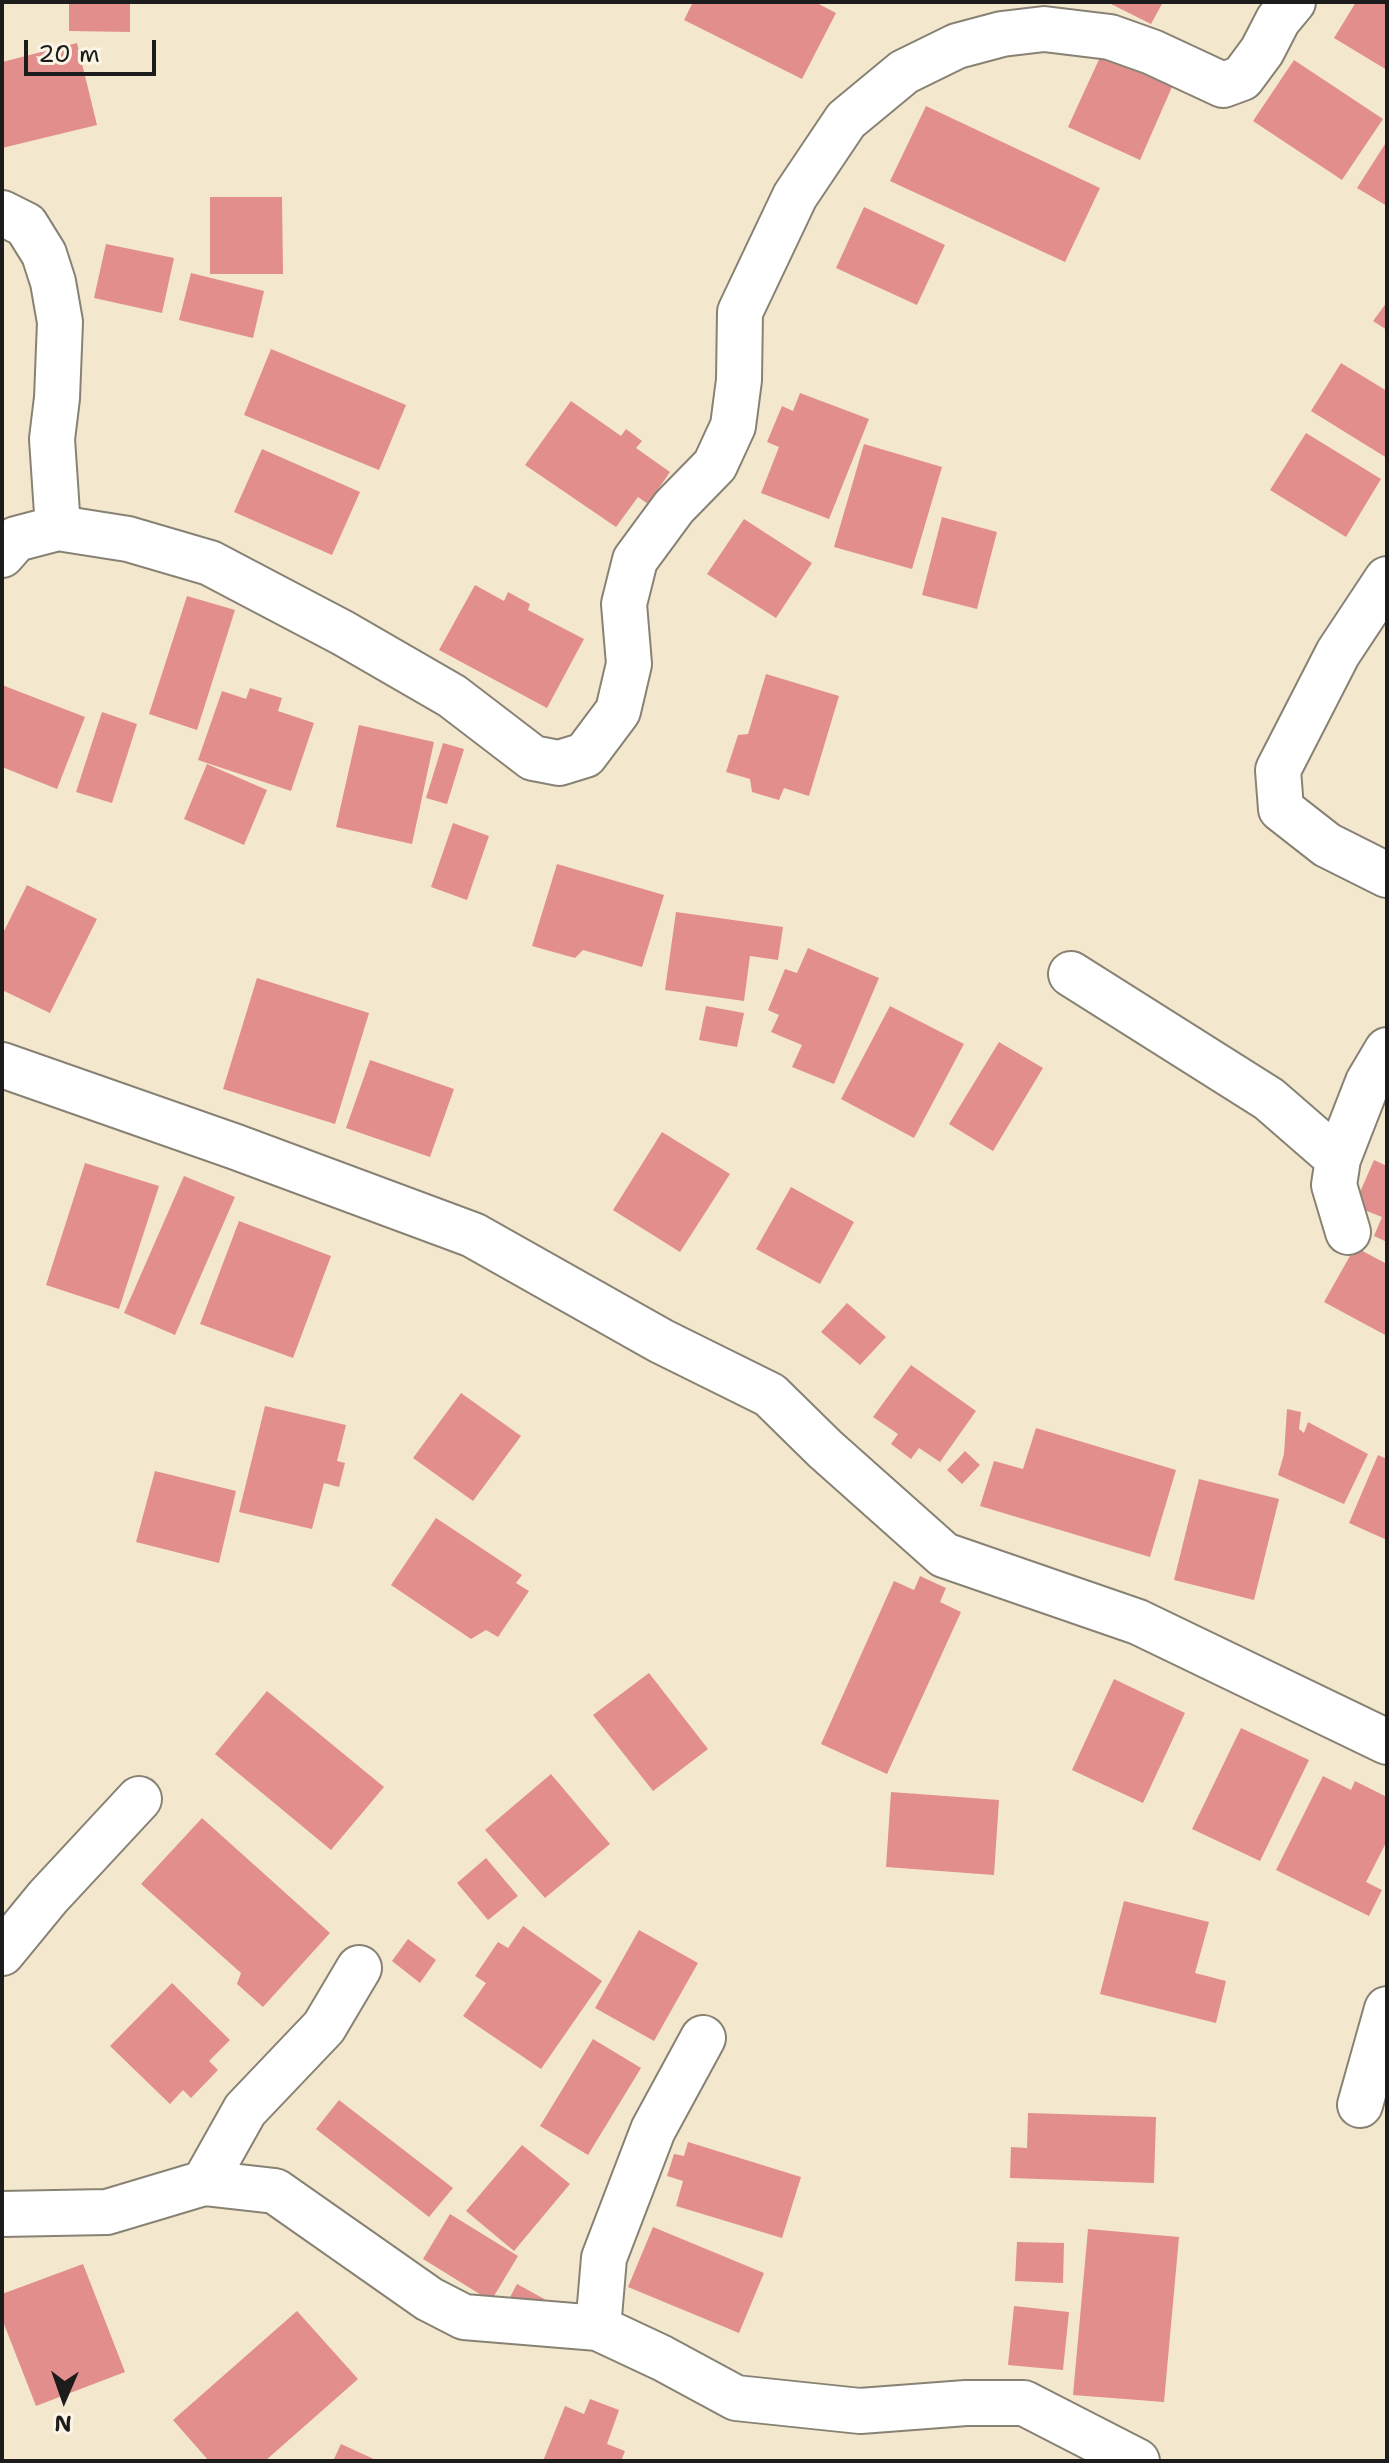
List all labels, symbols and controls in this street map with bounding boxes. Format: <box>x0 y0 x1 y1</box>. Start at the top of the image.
scale bar <box>28 24 160 74</box>
text: 20 m <box>38 38 100 70</box>
north arrow <box>24 2359 104 2439</box>
text: N <box>54 2409 72 2438</box>

